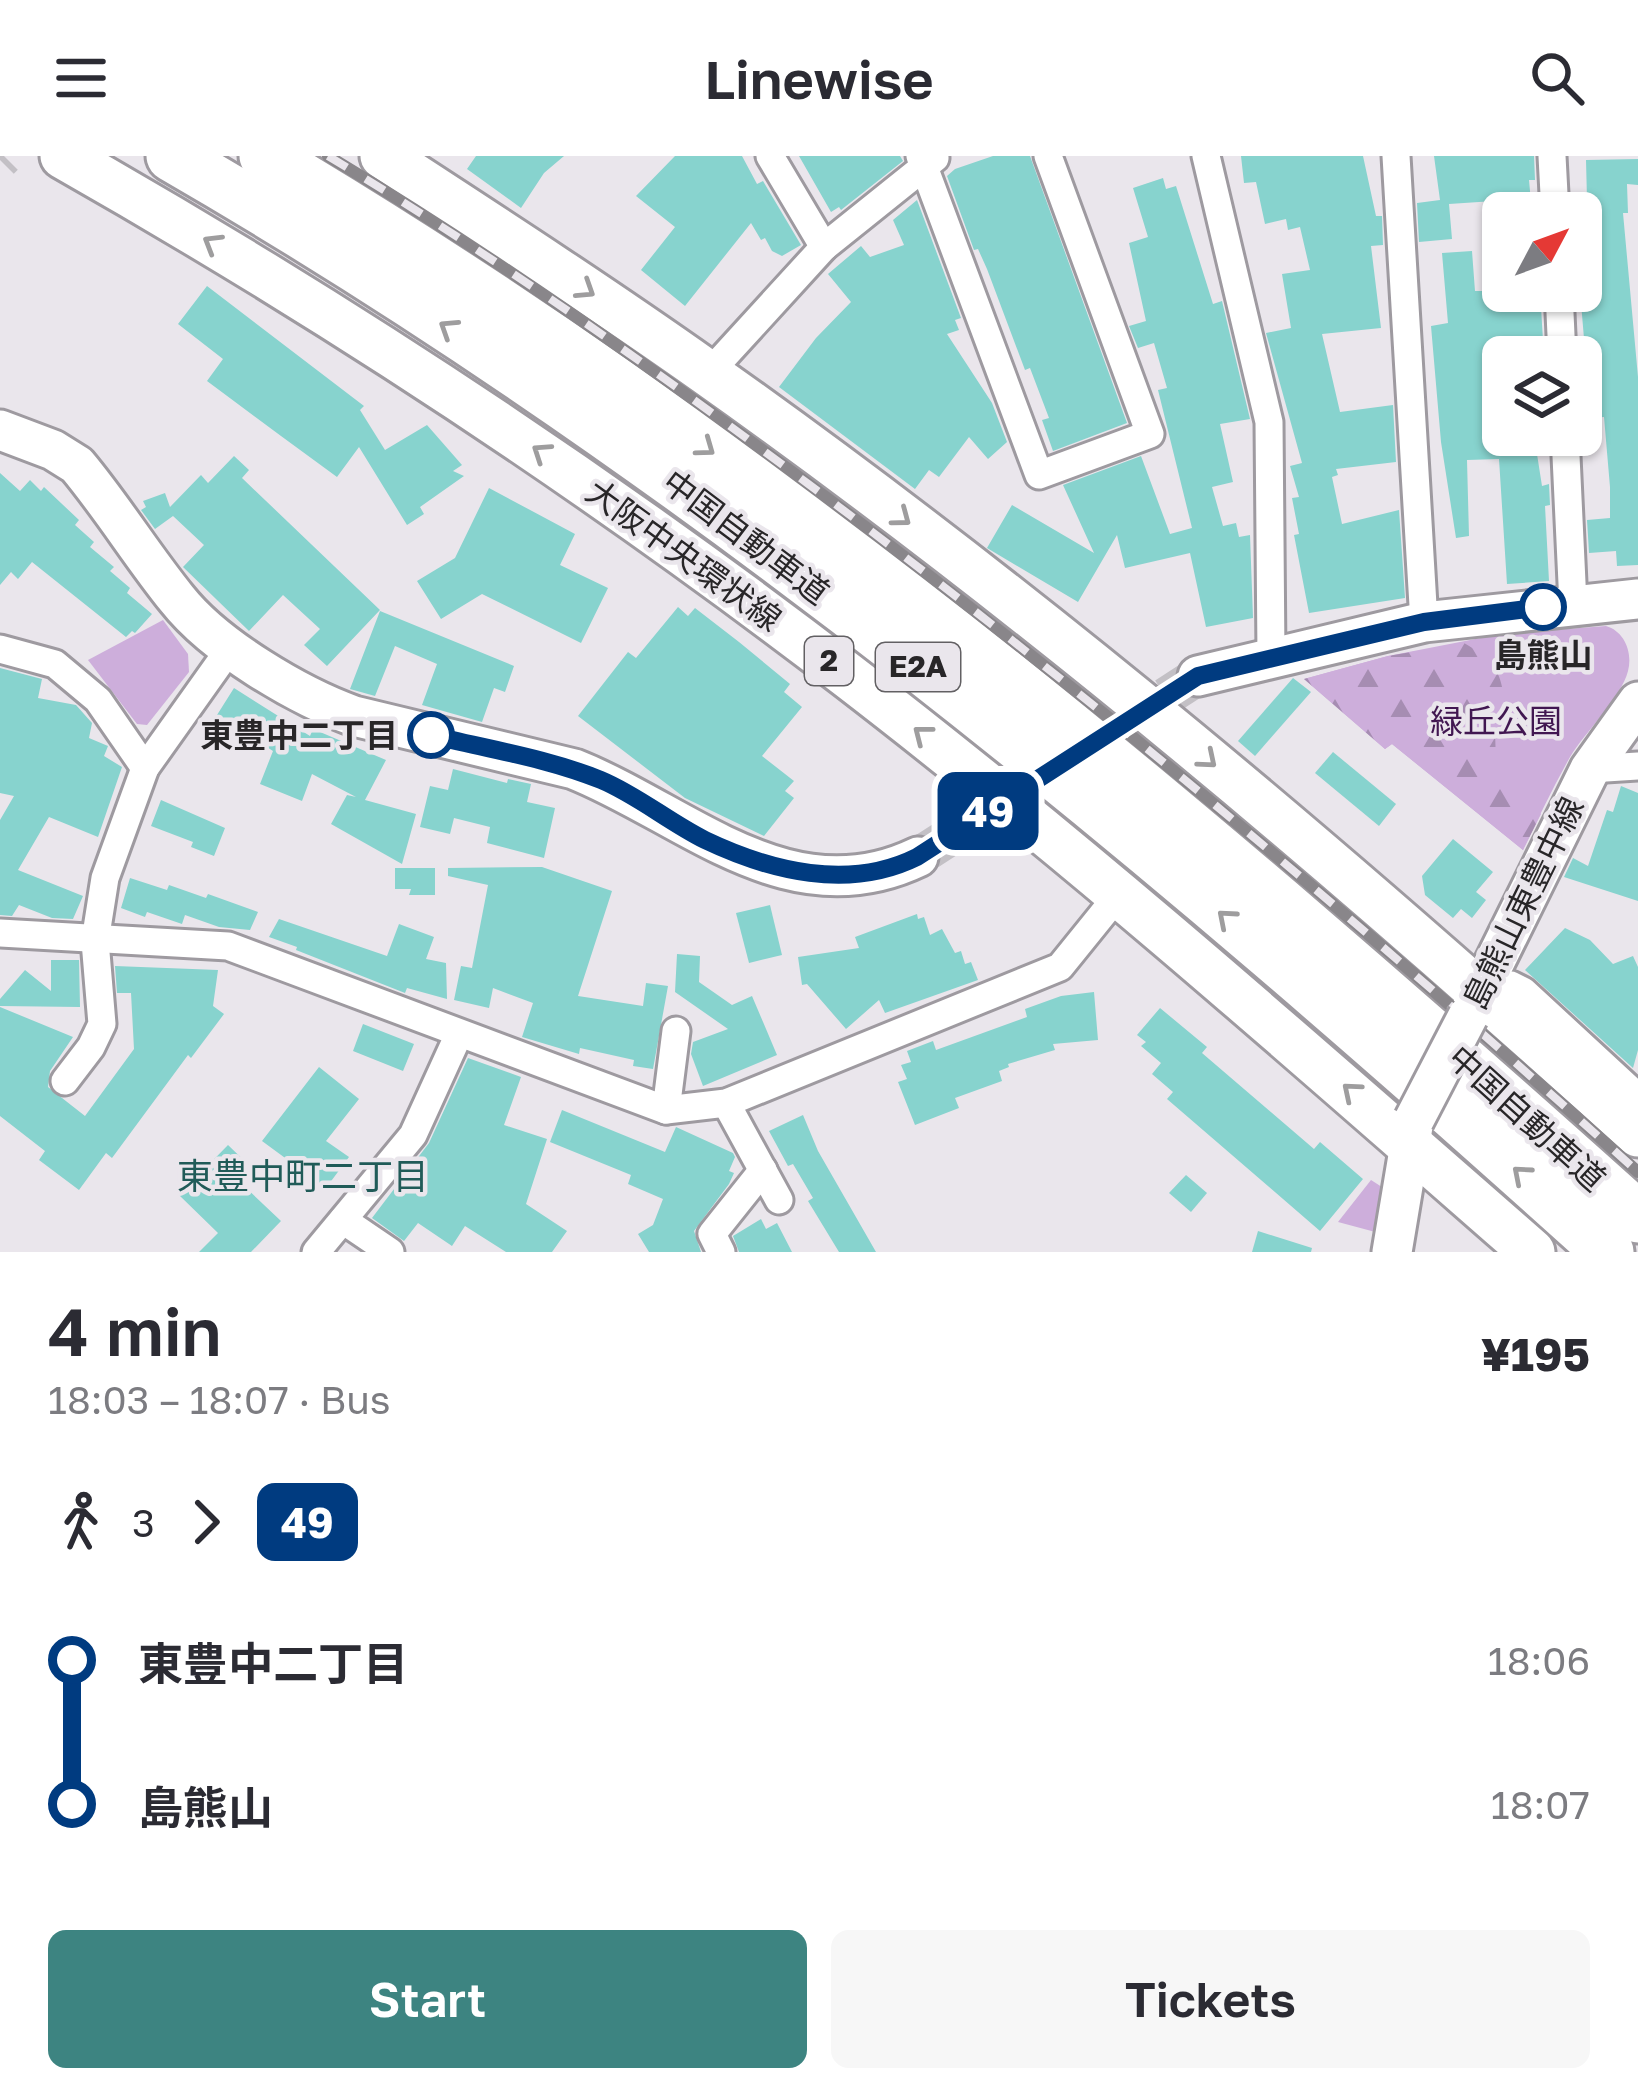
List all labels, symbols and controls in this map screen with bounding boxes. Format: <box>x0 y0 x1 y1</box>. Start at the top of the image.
icon: menu <box>48 45 114 111</box>
icon: search <box>1524 45 1590 111</box>
text: Linewise <box>704 46 934 111</box>
north arrow <box>1482 192 1602 312</box>
map controls <box>1482 192 1602 456</box>
one-way arrow <box>203 235 225 257</box>
one-way arrow <box>572 275 594 297</box>
one-way arrow <box>439 320 461 342</box>
button: layers <box>1482 336 1602 456</box>
one-way arrow <box>693 434 715 456</box>
one-way arrow <box>532 444 554 466</box>
street label: 中国自動車道 <box>656 461 837 612</box>
street label: 大阪中央環状線 <box>579 471 789 638</box>
one-way arrow <box>889 503 910 525</box>
marker: 島熊山 <box>1521 585 1565 629</box>
place label: 島熊山 <box>1494 635 1593 674</box>
road number: 2 <box>805 637 853 685</box>
road number: E2A <box>876 643 960 691</box>
park label: 緑丘公園 <box>1430 701 1562 740</box>
marker: 東豊中二丁目 <box>409 713 453 757</box>
place label: 東豊中二丁目 <box>200 715 398 754</box>
one-way arrow <box>913 727 935 748</box>
one-way arrow <box>1194 746 1216 767</box>
line badge: 49 <box>934 772 1042 850</box>
text: 49 <box>962 786 1014 836</box>
street label: 島熊山東豊中線 <box>1454 790 1591 1015</box>
one-way arrow <box>1218 911 1240 933</box>
street label: 中国自動車道 <box>1441 1037 1614 1198</box>
one-way arrow <box>1343 1083 1365 1105</box>
district label: 東豊中町二丁目 <box>177 1154 429 1197</box>
one-way arrow <box>1513 1167 1535 1188</box>
text: 4 min <box>48 1291 222 1371</box>
text: ¥195 <box>1481 1327 1590 1381</box>
text: 18:03 – 18:07 · Bus <box>48 1376 390 1423</box>
icon: walk <box>48 1489 114 1555</box>
icon: forward <box>173 1489 239 1555</box>
text: 49 <box>281 1497 334 1547</box>
text: 3 <box>132 1499 155 1546</box>
text: 東豊中二丁目 <box>138 1636 408 1690</box>
text: 18:06 <box>1488 1637 1590 1684</box>
text: 島熊山 <box>138 1780 273 1834</box>
text: 18:07 <box>1491 1781 1590 1828</box>
button: Start <box>48 1930 807 2068</box>
button: Tickets <box>831 1930 1590 2068</box>

